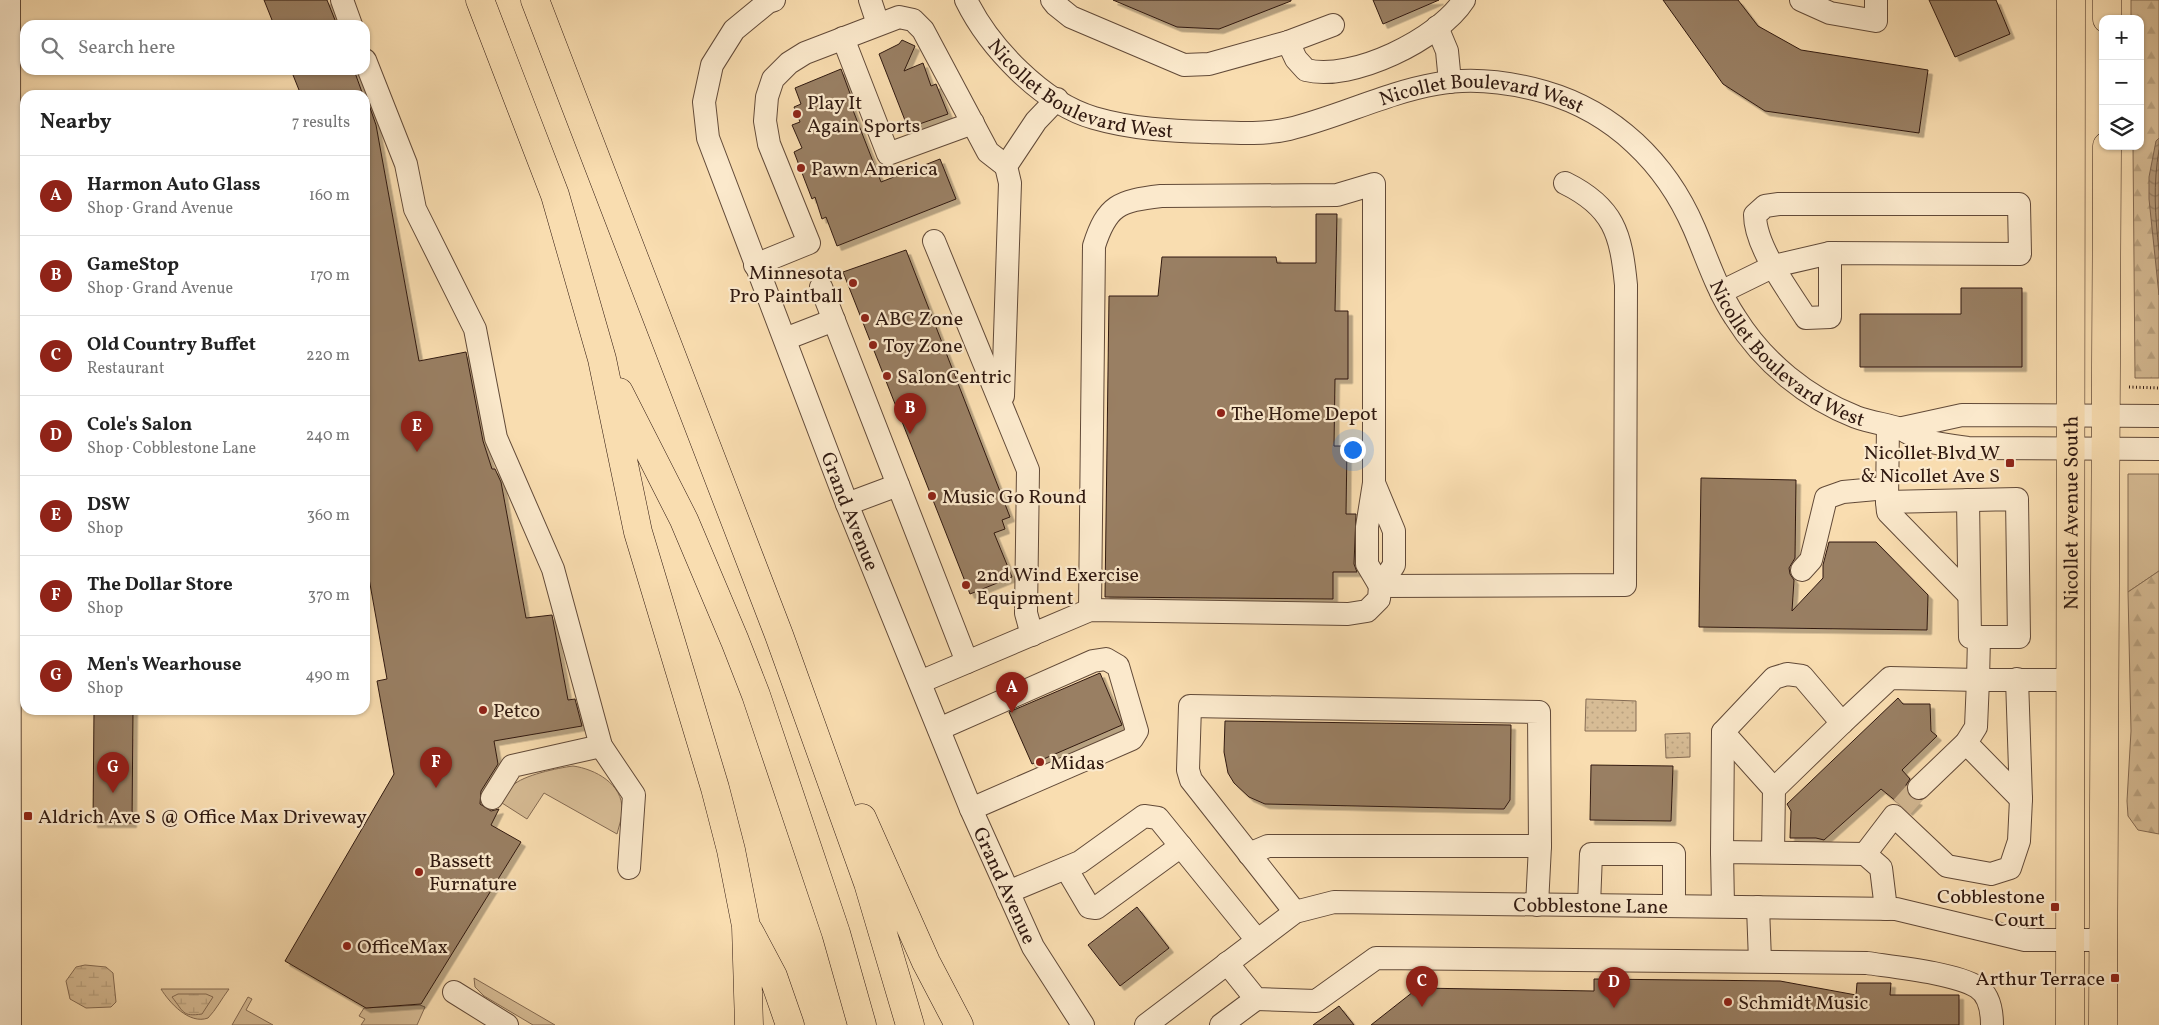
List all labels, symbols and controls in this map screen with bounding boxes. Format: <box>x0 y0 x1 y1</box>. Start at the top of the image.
map controls <box>2099 15 2144 150</box>
button: + <box>2099 15 2144 60</box>
search box <box>20 20 370 75</box>
icon: search <box>38 34 66 62</box>
street label: Nicollet Boulevard West <box>980 34 1174 147</box>
text: Search here <box>78 35 175 61</box>
button: − <box>2099 60 2144 105</box>
street label: Nicollet Boulevard West <box>1376 69 1588 121</box>
place label: Play It Again Sports <box>807 90 920 141</box>
button: layers <box>2099 105 2144 150</box>
text: Nearby <box>40 108 111 137</box>
marker: Play It Again Sports <box>791 108 803 120</box>
text: 7 results <box>292 112 350 134</box>
place label: Pawn America <box>811 156 938 184</box>
marker: Pawn America <box>795 162 807 174</box>
text: Harmon Auto Glass <box>87 172 261 198</box>
text: A <box>50 185 62 207</box>
text: 160 m <box>309 185 350 207</box>
text: Shop · Grand Avenue <box>87 198 233 220</box>
text: GameStop <box>87 252 179 278</box>
place label: Minnesota Pro Paintball <box>729 260 843 311</box>
text: B <box>51 265 61 287</box>
text: 170 m <box>310 265 350 287</box>
street label: Nicollet Boulevard West <box>1701 276 1868 435</box>
marker: Minnesota Pro Paintball <box>847 277 859 289</box>
text: Shop · Grand Avenue <box>87 278 233 300</box>
place label: ABC Zone <box>875 306 963 334</box>
marker: ABC Zone <box>859 312 871 324</box>
text: Old Country Buffet <box>87 332 256 358</box>
place label: Toy Zone <box>883 333 963 361</box>
marker: Toy Zone <box>867 339 879 351</box>
text: C <box>51 345 61 367</box>
text: 220 m <box>306 345 350 367</box>
text: Restaurant <box>87 358 165 380</box>
place label: SalonCentric <box>897 364 1011 392</box>
marker: SalonCentric <box>881 370 893 382</box>
pin: B <box>894 393 926 434</box>
place label: The Home Depot <box>1231 401 1378 429</box>
marker: The Home Depot <box>1215 407 1227 419</box>
pin: E <box>401 411 433 452</box>
text: Cole's Salon <box>87 412 192 438</box>
street label: Nicollet Avenue South <box>2058 416 2087 610</box>
text: D <box>50 425 62 447</box>
text: 240 m <box>306 425 350 447</box>
your location <box>1340 437 1366 463</box>
text: Shop · Cobblestone Lane <box>87 438 256 460</box>
place label: Nicollet Blvd W & Nicollet Ave S <box>1861 440 2000 491</box>
street label: Grand Avenue <box>812 448 885 575</box>
marker: Nicollet Blvd W & Nicollet Ave S <box>2004 457 2016 469</box>
place label: Music Go Round <box>942 484 1087 512</box>
marker: Music Go Round <box>926 490 938 502</box>
text: DSW <box>87 492 130 518</box>
text: E <box>51 505 61 527</box>
text: 360 m <box>307 505 350 527</box>
text: Shop <box>87 518 123 540</box>
place label: 2nd Wind Exercise Equipment <box>976 562 1139 613</box>
text: The Dollar Store <box>87 572 233 598</box>
marker: 2nd Wind Exercise Equipment <box>960 579 972 591</box>
text: F <box>51 585 61 607</box>
text: 370 m <box>308 585 350 607</box>
text: Shop <box>87 598 123 620</box>
text: Men's Wearhouse <box>87 652 242 678</box>
text: G <box>50 665 62 687</box>
text: 490 m <box>305 665 350 687</box>
pin: A <box>996 672 1028 713</box>
text: Shop <box>87 678 123 700</box>
place label: Petco <box>493 698 540 726</box>
marker: Petco <box>477 704 489 716</box>
pin: F <box>420 747 452 788</box>
place label: Midas <box>1050 750 1104 778</box>
pin: G <box>97 752 129 793</box>
marker: Midas <box>1034 756 1046 768</box>
place label: Aldrich Ave S @ Office Max Driveway <box>38 804 367 832</box>
marker: Aldrich Ave S @ Office Max Driveway <box>22 810 34 822</box>
street label: Grand Avenue <box>965 823 1042 949</box>
place label: Bassett Furnature <box>429 848 517 899</box>
marker: Bassett Furnature <box>413 866 425 878</box>
place label: Cobblestone Court <box>1937 884 2045 935</box>
street label: Cobblestone Lane <box>1513 892 1668 922</box>
marker: Cobblestone Court <box>2049 901 2061 913</box>
place label: OfficeMax <box>357 934 448 962</box>
marker: OfficeMax <box>341 940 353 952</box>
pin: C <box>1406 966 1438 1007</box>
place label: Arthur Terrace <box>1976 966 2105 994</box>
pin: D <box>1598 967 1630 1008</box>
marker: Arthur Terrace <box>2109 972 2121 984</box>
place label: Schmidt Music <box>1738 990 1868 1018</box>
marker: Schmidt Music <box>1722 996 1734 1008</box>

